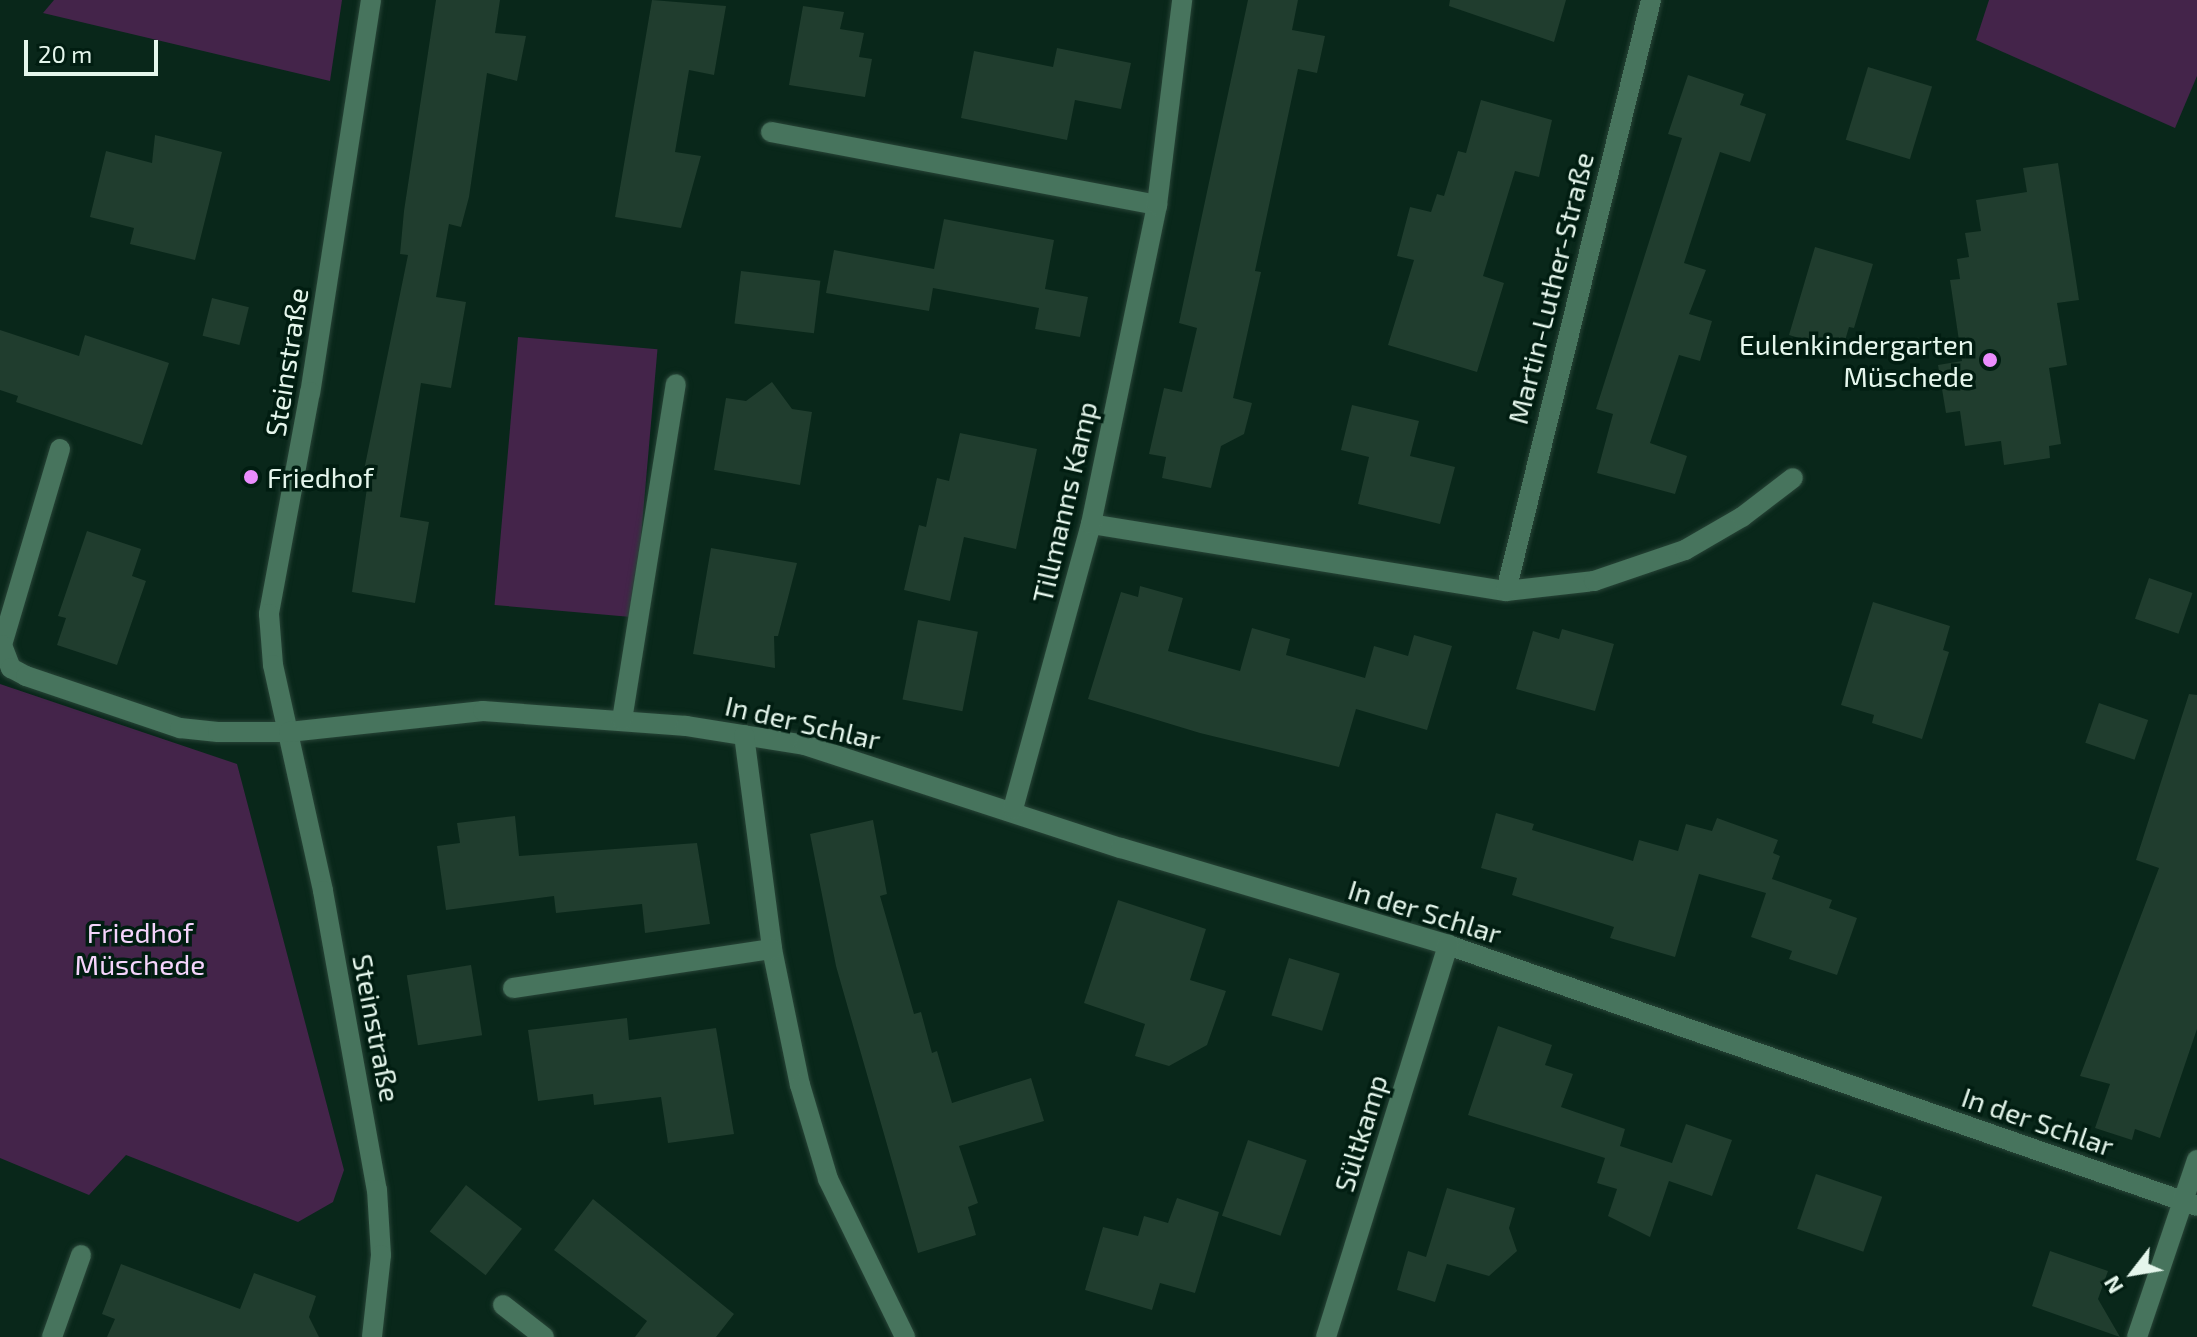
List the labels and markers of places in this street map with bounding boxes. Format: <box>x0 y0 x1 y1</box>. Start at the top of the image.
place label: Eulenkindergarten Müschede <box>1739 327 1974 393</box>
marker: Eulenkindergarten Müschede <box>1981 351 1999 369</box>
place label: Friedhof <box>267 460 374 494</box>
marker: Friedhof <box>242 468 260 486</box>

